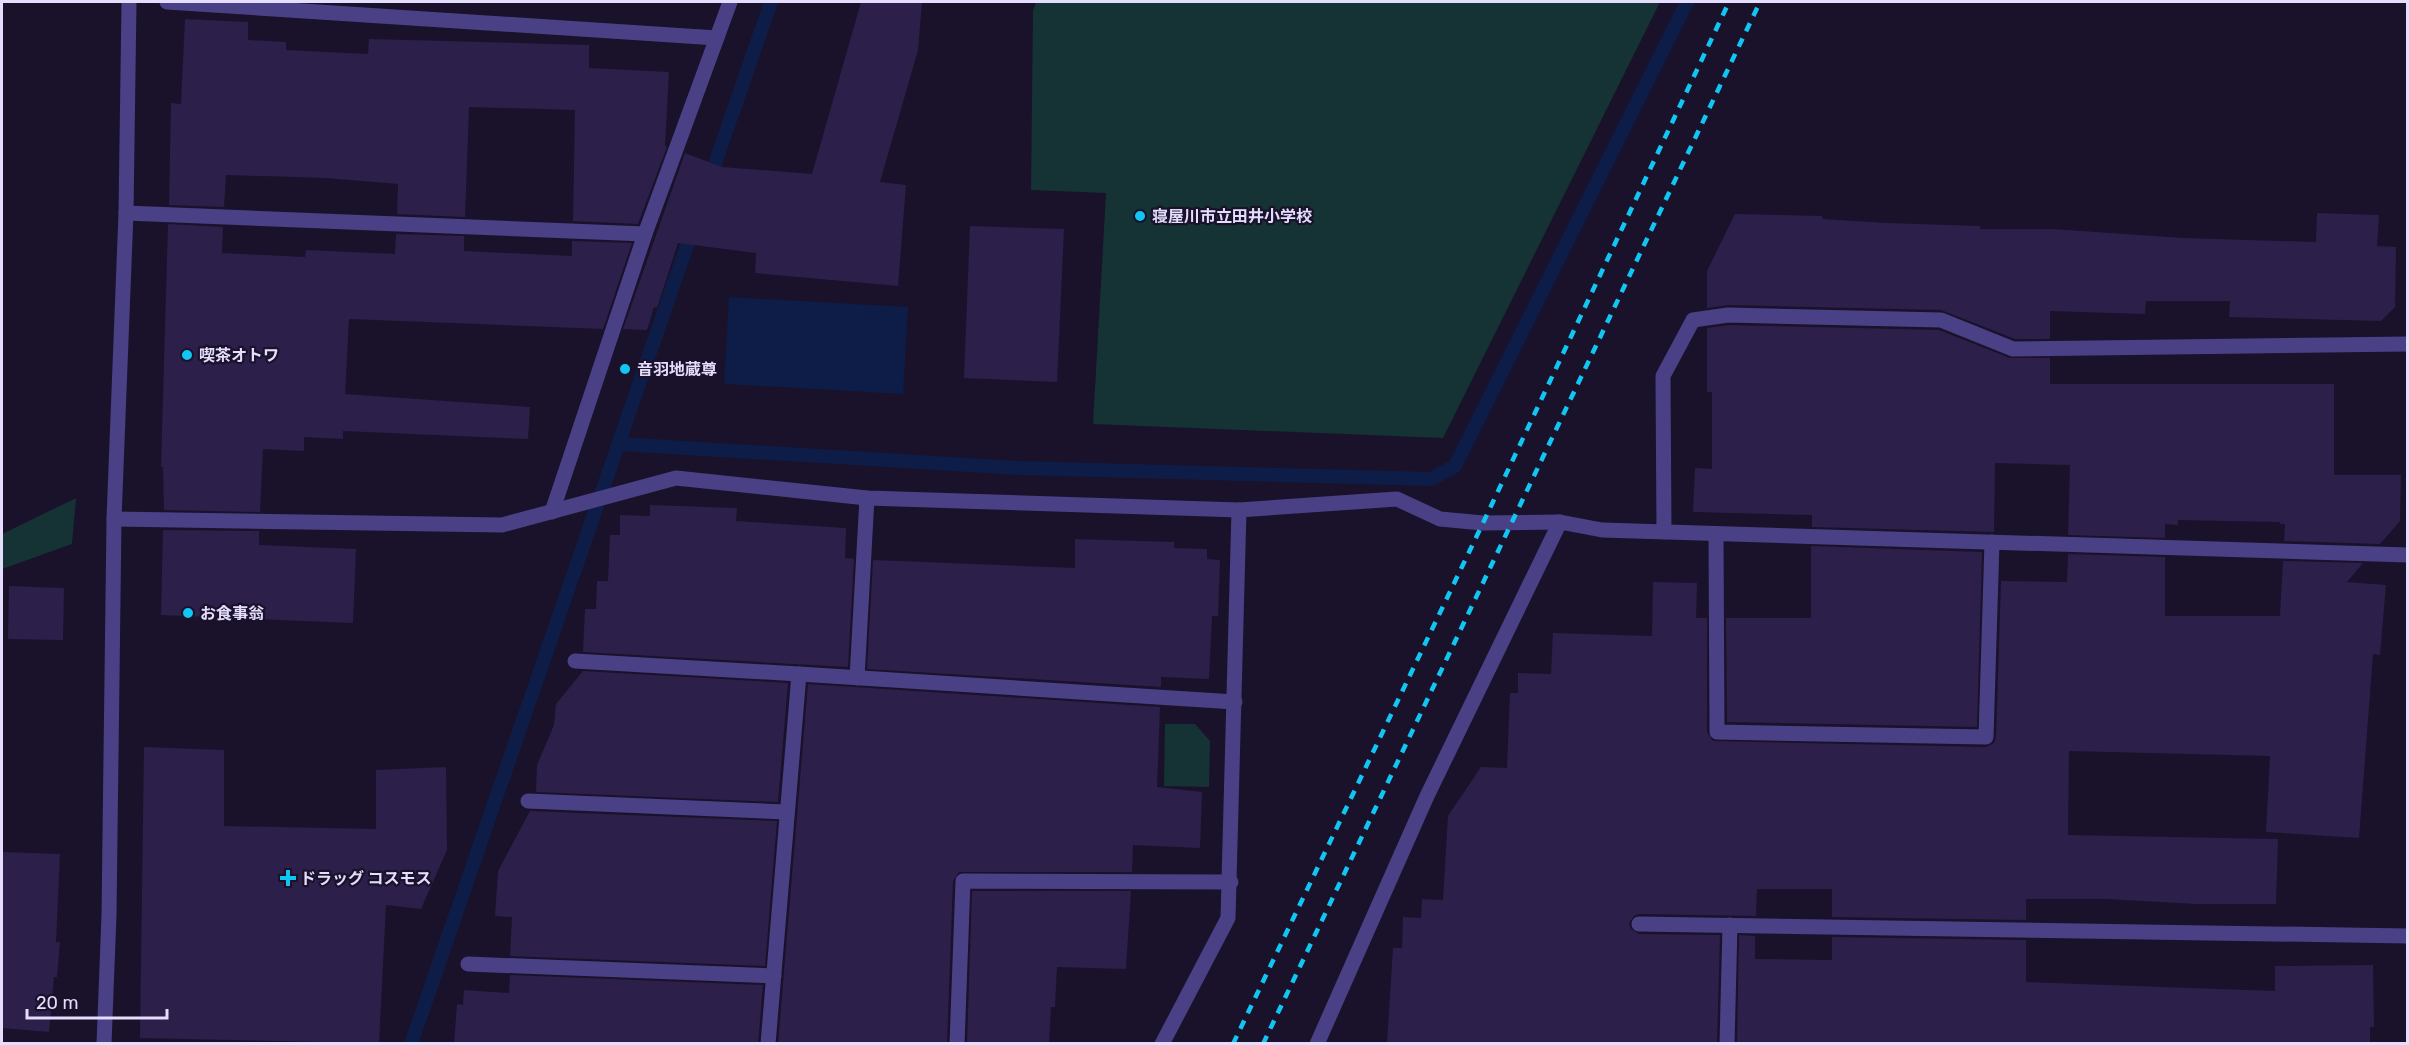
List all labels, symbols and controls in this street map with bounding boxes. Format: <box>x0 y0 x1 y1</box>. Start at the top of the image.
place label: 寝屋川市立田井小学校 <box>1152 207 1312 226</box>
marker: 寝屋川市立田井小学校 <box>1133 209 1147 223</box>
place label: 喫茶オトワ <box>199 346 279 365</box>
marker: 喫茶オトワ <box>180 348 194 362</box>
place label: 音羽地蔵尊 <box>637 360 717 379</box>
marker: 音羽地蔵尊 <box>618 362 632 376</box>
place label: お食事翁 <box>200 604 264 623</box>
marker: お食事翁 <box>181 606 195 620</box>
place label: ドラッグ コスモス <box>300 869 431 888</box>
marker: ドラッグ コスモス <box>281 871 295 885</box>
scale bar <box>27 982 166 1020</box>
text: 20 m <box>36 992 78 1014</box>

